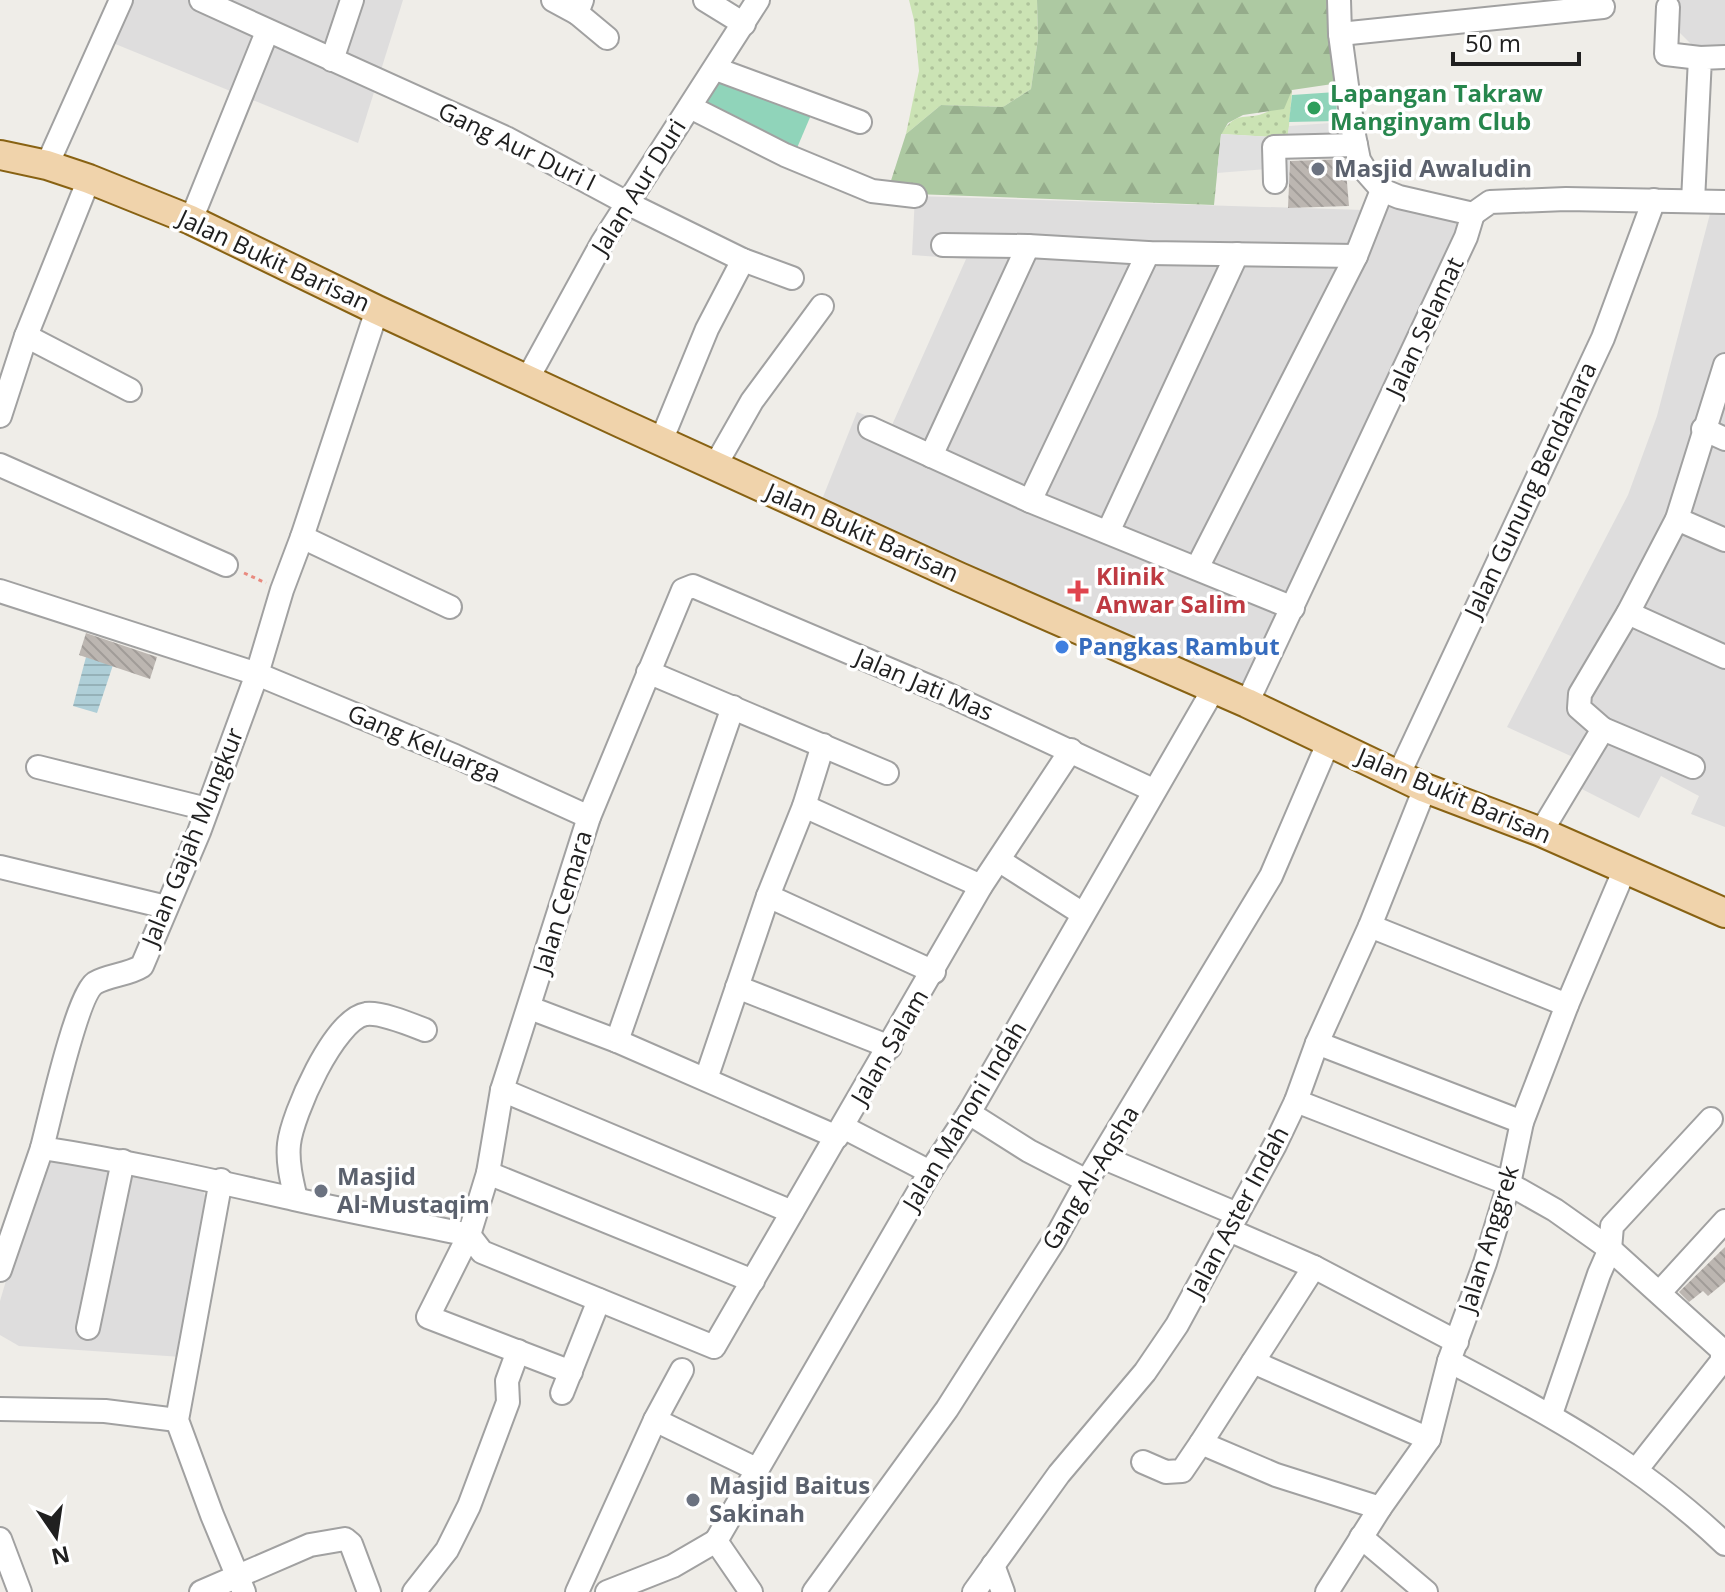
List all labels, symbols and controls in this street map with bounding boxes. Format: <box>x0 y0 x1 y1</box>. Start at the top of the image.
scale bar <box>1453 16 1579 66</box>
text: 50 m <box>1465 26 1521 59</box>
place label: Lapangan Takraw Manginyam Club <box>1330 76 1543 137</box>
street label: Gang Aur Duri I <box>433 93 602 198</box>
marker: Lapangan Takraw Manginyam Club <box>1305 99 1323 117</box>
street label: Jalan Aur Duri <box>582 112 693 262</box>
place label: Masjid Awaludin <box>1334 151 1532 184</box>
marker: Masjid Awaludin <box>1309 160 1327 178</box>
street label: Jalan Bukit Barisan <box>172 200 376 319</box>
street label: Jalan Selamat <box>1376 251 1470 403</box>
street label: Jalan Gunung Bendahara <box>1455 356 1603 624</box>
street label: Jalan Bukit Barisan <box>759 473 964 589</box>
place label: Klinik Anwar Salim <box>1096 559 1246 620</box>
marker: Klinik Anwar Salim <box>1067 580 1089 602</box>
place label: Pangkas Rambut <box>1078 629 1280 662</box>
marker: Pangkas Rambut <box>1053 638 1071 656</box>
street label: Jalan Jati Mas <box>849 639 999 728</box>
street label: Gang Keluarga <box>343 696 506 790</box>
street label: Jalan Gajah Mungkur <box>132 722 251 952</box>
street label: Jalan Bukit Barisan <box>1351 738 1557 850</box>
street label: Jalan Cemara <box>524 826 599 979</box>
street label: Jalan Salam <box>841 982 935 1112</box>
street label: Jalan Mahoni Indah <box>893 1014 1033 1218</box>
street label: Gang Al-Aqsha <box>1034 1099 1146 1256</box>
street label: Jalan Aster Indah <box>1177 1120 1296 1304</box>
place label: Masjid Al-Mustaqim <box>337 1159 490 1220</box>
street label: Jalan Anggrek <box>1449 1161 1526 1318</box>
marker: Masjid Al-Mustaqim <box>312 1182 330 1200</box>
place label: Masjid Baitus Sakinah <box>709 1468 870 1529</box>
marker: Masjid Baitus Sakinah <box>684 1491 702 1509</box>
north arrow <box>16 1496 96 1576</box>
text: N <box>49 1540 73 1573</box>

